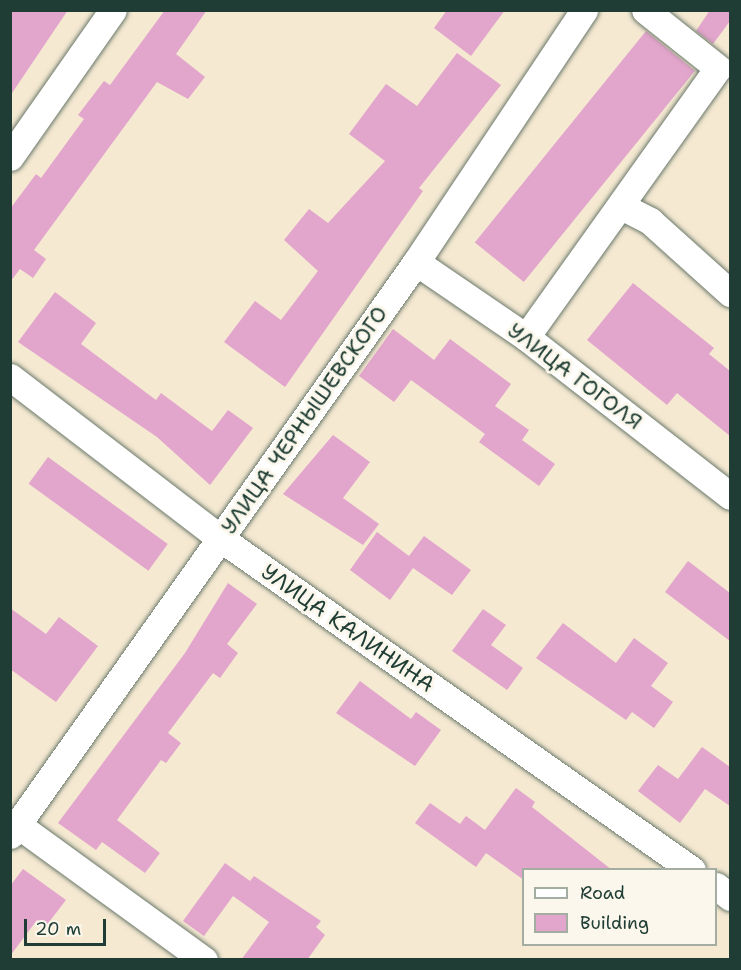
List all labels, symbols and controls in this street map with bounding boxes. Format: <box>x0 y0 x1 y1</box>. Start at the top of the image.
street label: УЛИЦА ЧЕРНЫШЕВСКОГО <box>215 301 393 539</box>
street label: УЛИЦА ГОГОЛЯ <box>503 317 647 435</box>
street label: УЛИЦА КАЛИНИНА <box>256 558 440 698</box>
legend <box>522 868 717 946</box>
text: Road <box>580 881 625 905</box>
scale bar <box>27 907 110 945</box>
text: Building <box>580 911 649 935</box>
text: 20 m <box>35 917 81 941</box>

